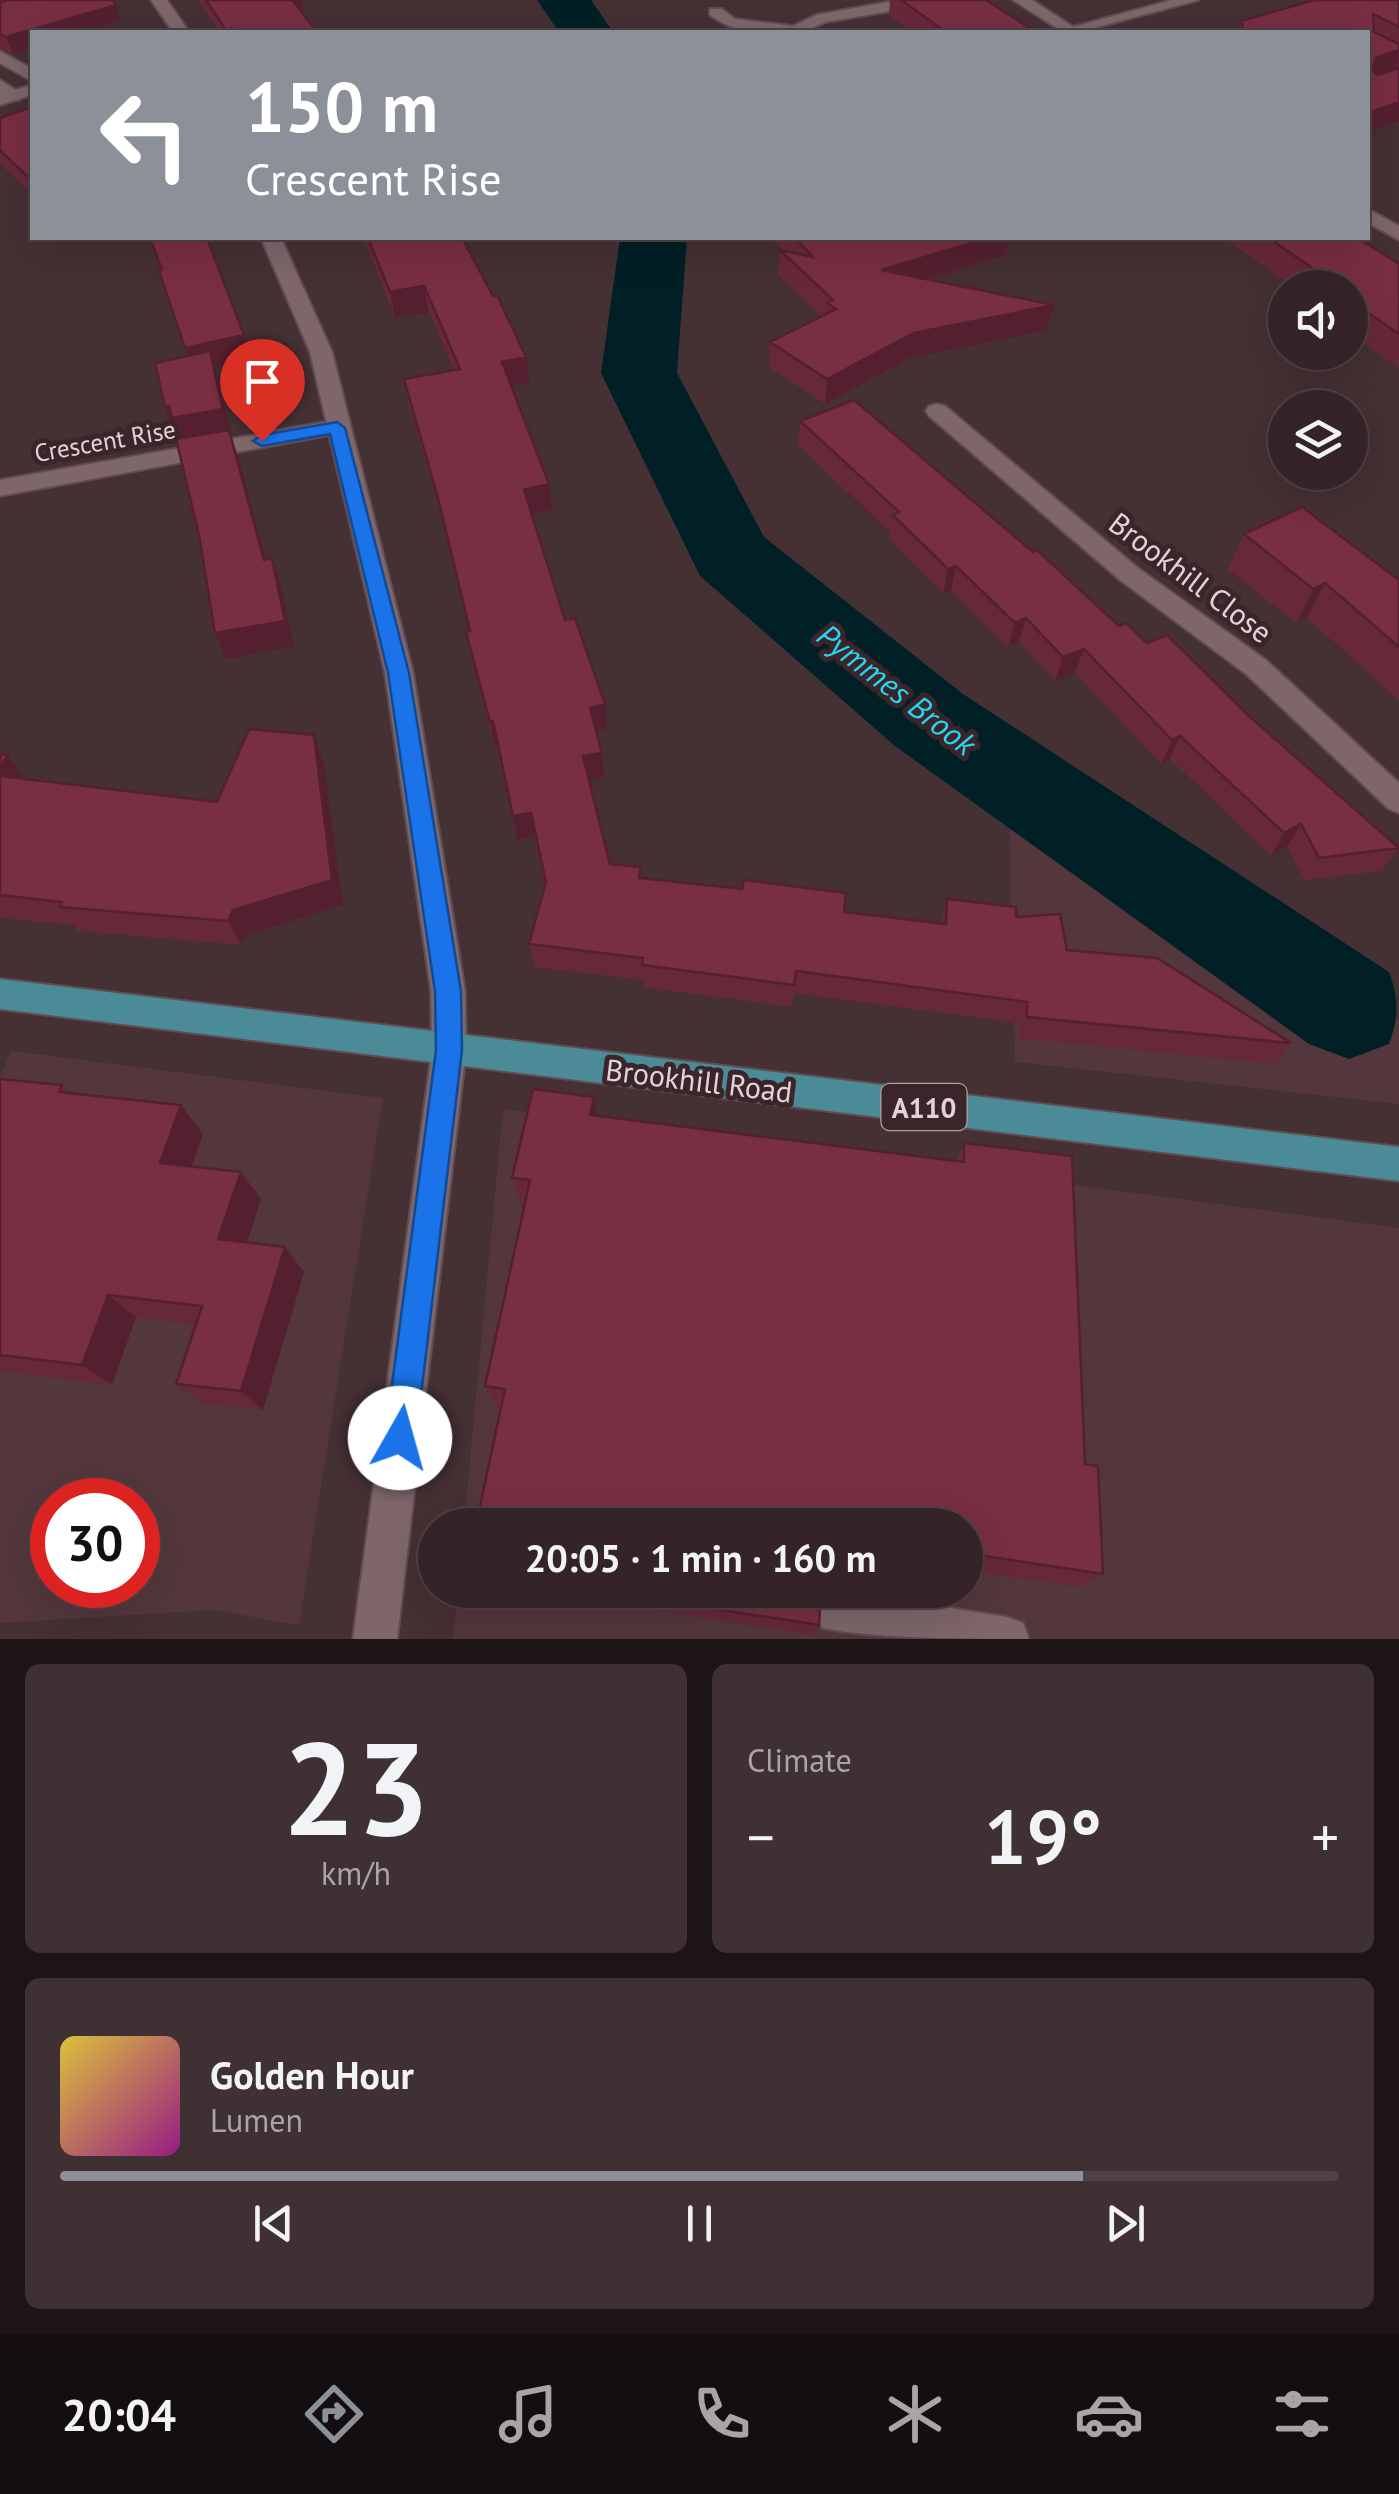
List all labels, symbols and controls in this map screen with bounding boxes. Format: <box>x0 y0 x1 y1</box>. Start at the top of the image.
text: 150 m <box>245 61 438 151</box>
icon: left <box>80 70 210 200</box>
text: Crescent Rise <box>245 149 502 207</box>
map controls <box>1268 270 1368 490</box>
button: sound <box>1268 270 1368 370</box>
pin <box>220 339 305 442</box>
icon: arrive <box>235 354 290 409</box>
button: layers <box>1268 390 1368 490</box>
street label: Crescent Rise <box>32 413 178 469</box>
street label: Brookhill Close <box>1102 503 1280 651</box>
water label: Pymmes Brook <box>809 614 986 765</box>
street label: Brookhill Road <box>603 1049 795 1111</box>
road number: A110 <box>882 1084 966 1130</box>
position arrow <box>348 1386 452 1490</box>
speed limit sign: 30 <box>30 1478 160 1608</box>
text: 20:05 · 1 min · 160 m <box>525 1533 876 1582</box>
text: 23 <box>282 1703 430 1871</box>
text: Climate <box>747 1739 852 1781</box>
text: 19° <box>984 1788 1102 1885</box>
text: − <box>747 1801 775 1872</box>
text: + <box>1311 1801 1339 1872</box>
text: km/h <box>321 1852 391 1894</box>
text: Golden Hour <box>210 2050 414 2099</box>
text: Lumen <box>210 2099 303 2141</box>
icon: previous <box>246 2196 301 2251</box>
icon: pause <box>672 2196 727 2251</box>
icon: next <box>1098 2196 1153 2251</box>
icon: directions <box>299 2379 369 2449</box>
icon: music <box>493 2379 563 2449</box>
icon: phone <box>687 2379 757 2449</box>
icon: climate <box>880 2379 950 2449</box>
icon: car <box>1074 2379 1144 2449</box>
icon: filters <box>1267 2379 1337 2449</box>
text: 20:04 <box>62 2385 176 2443</box>

